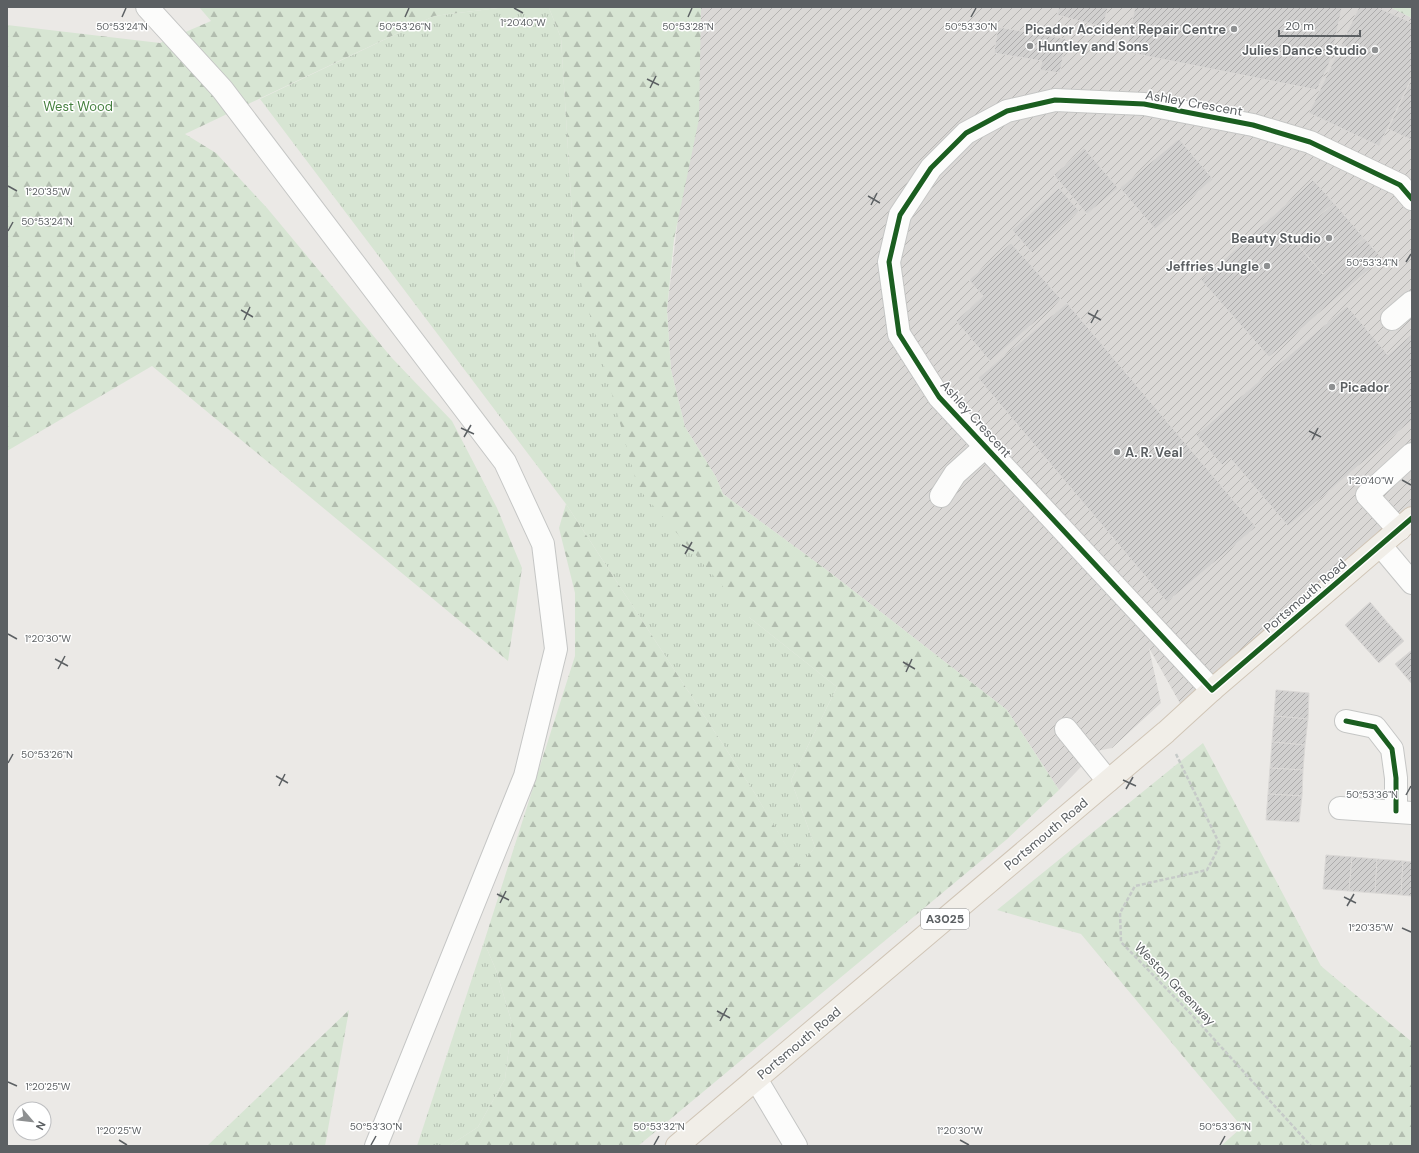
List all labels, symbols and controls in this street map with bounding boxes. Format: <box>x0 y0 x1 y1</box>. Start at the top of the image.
scale bar <box>1279 12 1360 38</box>
text: 1°20'40"W <box>500 16 546 29</box>
text: 20 m <box>1285 18 1314 34</box>
text: 50°53'24"N <box>96 20 148 33</box>
text: 50°53'26"N <box>379 20 431 33</box>
text: 50°53'28"N <box>662 20 714 33</box>
text: 50°53'30"N <box>945 20 997 33</box>
place label: Picador Accident Repair Centre <box>1025 21 1226 38</box>
marker: Picador Accident Repair Centre <box>1229 24 1239 34</box>
place label: Huntley and Sons <box>1038 38 1149 55</box>
marker: Huntley and Sons <box>1025 41 1035 51</box>
place label: Julies Dance Studio <box>1242 42 1367 59</box>
marker: Julies Dance Studio <box>1370 45 1380 55</box>
street label: Ashley Crescent <box>1144 86 1244 120</box>
park label: West Wood <box>43 98 113 115</box>
text: 1°20'35"W <box>25 185 71 198</box>
text: 50°53'24"N <box>21 215 73 228</box>
place label: Beauty Studio <box>1231 230 1321 247</box>
marker: Beauty Studio <box>1324 233 1334 243</box>
text: 50°53'34"N <box>1346 256 1398 269</box>
place label: Jeffries Jungle <box>1166 258 1259 275</box>
marker: Jeffries Jungle <box>1262 261 1272 271</box>
street label: Ashley Crescent <box>937 377 1015 461</box>
place label: Picador <box>1340 379 1389 396</box>
marker: Picador <box>1327 382 1337 392</box>
place label: A. R. Veal <box>1125 444 1182 461</box>
marker: A. R. Veal <box>1112 447 1122 457</box>
text: 1°20'40"W <box>1348 474 1394 487</box>
street label: Portsmouth Road <box>1260 555 1350 637</box>
text: 1°20'30"W <box>25 632 71 645</box>
text: 50°53'26"N <box>21 748 73 761</box>
text: 50°53'36"N <box>1346 788 1398 801</box>
street label: Portsmouth Road <box>1001 794 1091 874</box>
road number: A3025 <box>921 909 969 929</box>
text: 1°20'35"W <box>1348 921 1394 934</box>
street label: Weston Greenway <box>1131 939 1219 1029</box>
street label: Portsmouth Road <box>754 1003 844 1083</box>
text: 1°20'25"W <box>26 1080 71 1093</box>
north arrow <box>12 1101 52 1141</box>
text: N <box>33 1119 49 1133</box>
text: 50°53'30"N <box>350 1120 402 1133</box>
text: 50°53'32"N <box>633 1120 685 1133</box>
text: 50°53'36"N <box>1199 1120 1251 1133</box>
text: 1°20'25"W <box>97 1124 142 1137</box>
text: 1°20'30"W <box>937 1124 983 1137</box>

